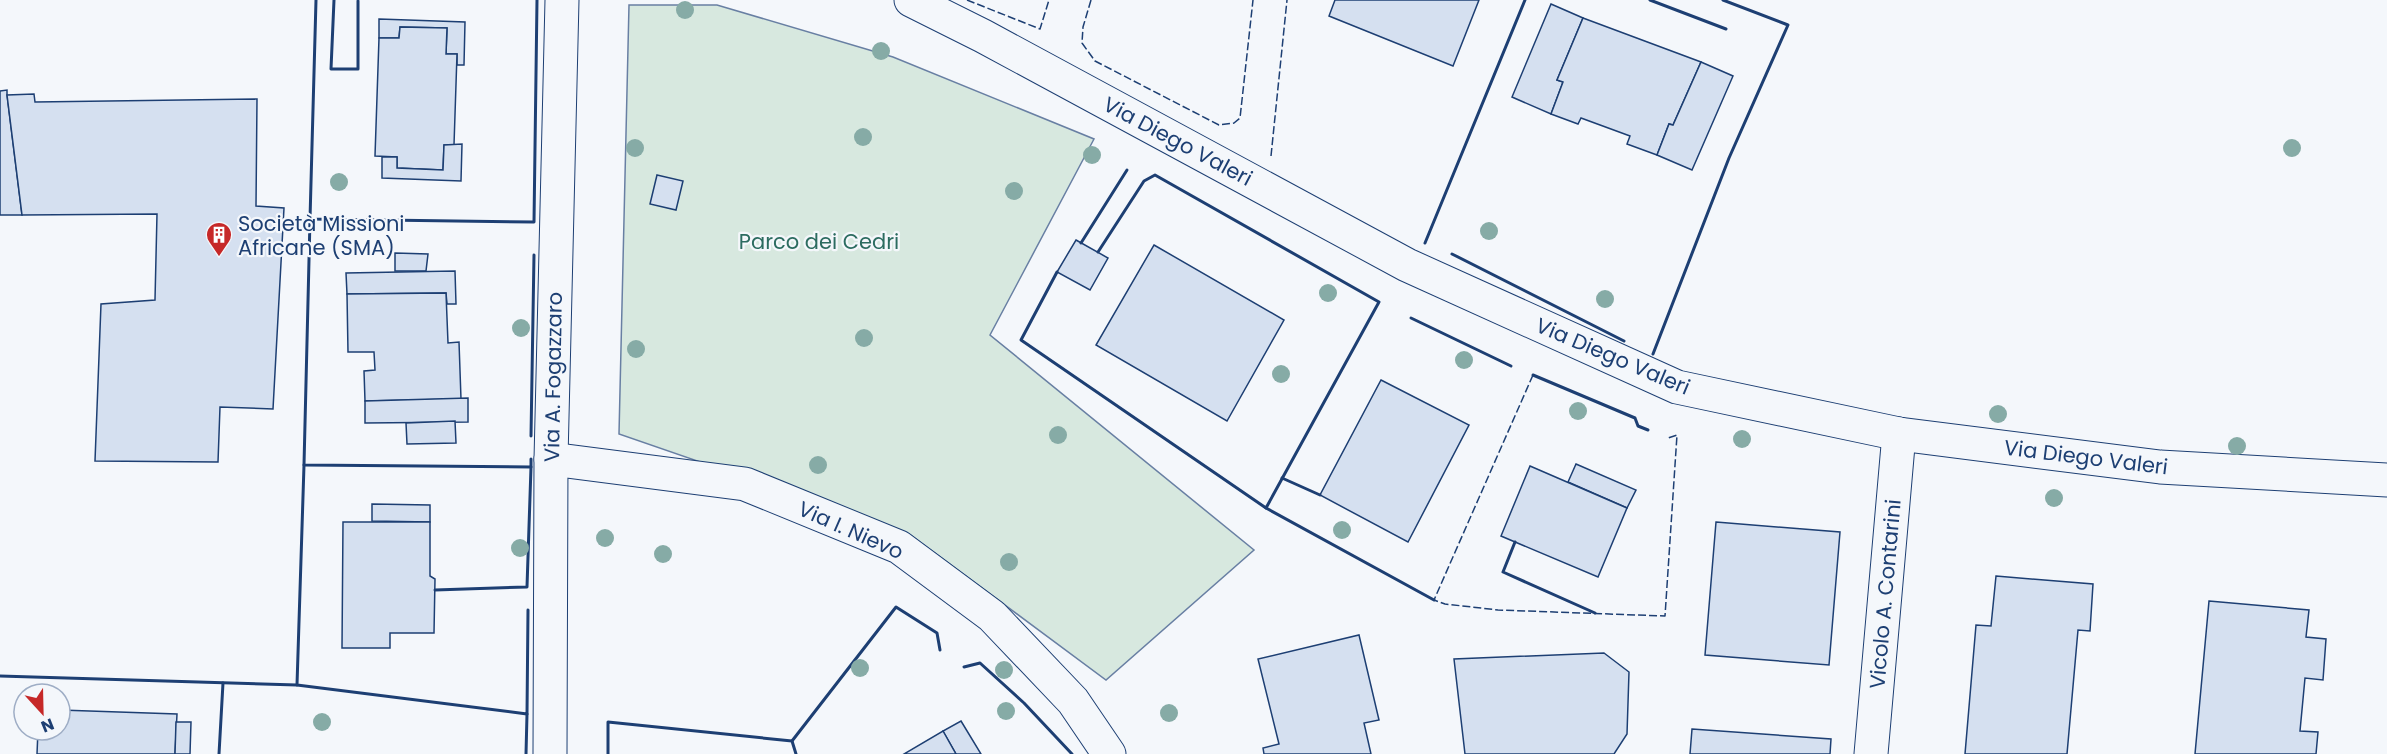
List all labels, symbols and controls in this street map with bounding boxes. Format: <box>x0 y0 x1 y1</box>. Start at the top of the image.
street label: Via Diego Valeri <box>1098 89 1258 193</box>
place label: Società Missioni Africane (SMA) <box>238 209 405 262</box>
building icon: Società Missioni Africane (SMA) <box>204 220 234 258</box>
park label: Parco dei Cedri <box>739 227 899 256</box>
street label: Via A. Fogazzaro <box>537 292 569 462</box>
street label: Via Diego Valeri <box>1531 310 1695 402</box>
street label: Via Diego Valeri <box>2002 433 2170 481</box>
street label: Via I. Nievo <box>794 494 908 566</box>
street label: Vicolo A. Contarini <box>1862 498 1908 690</box>
north arrow <box>12 682 72 742</box>
text: N <box>38 713 57 738</box>

